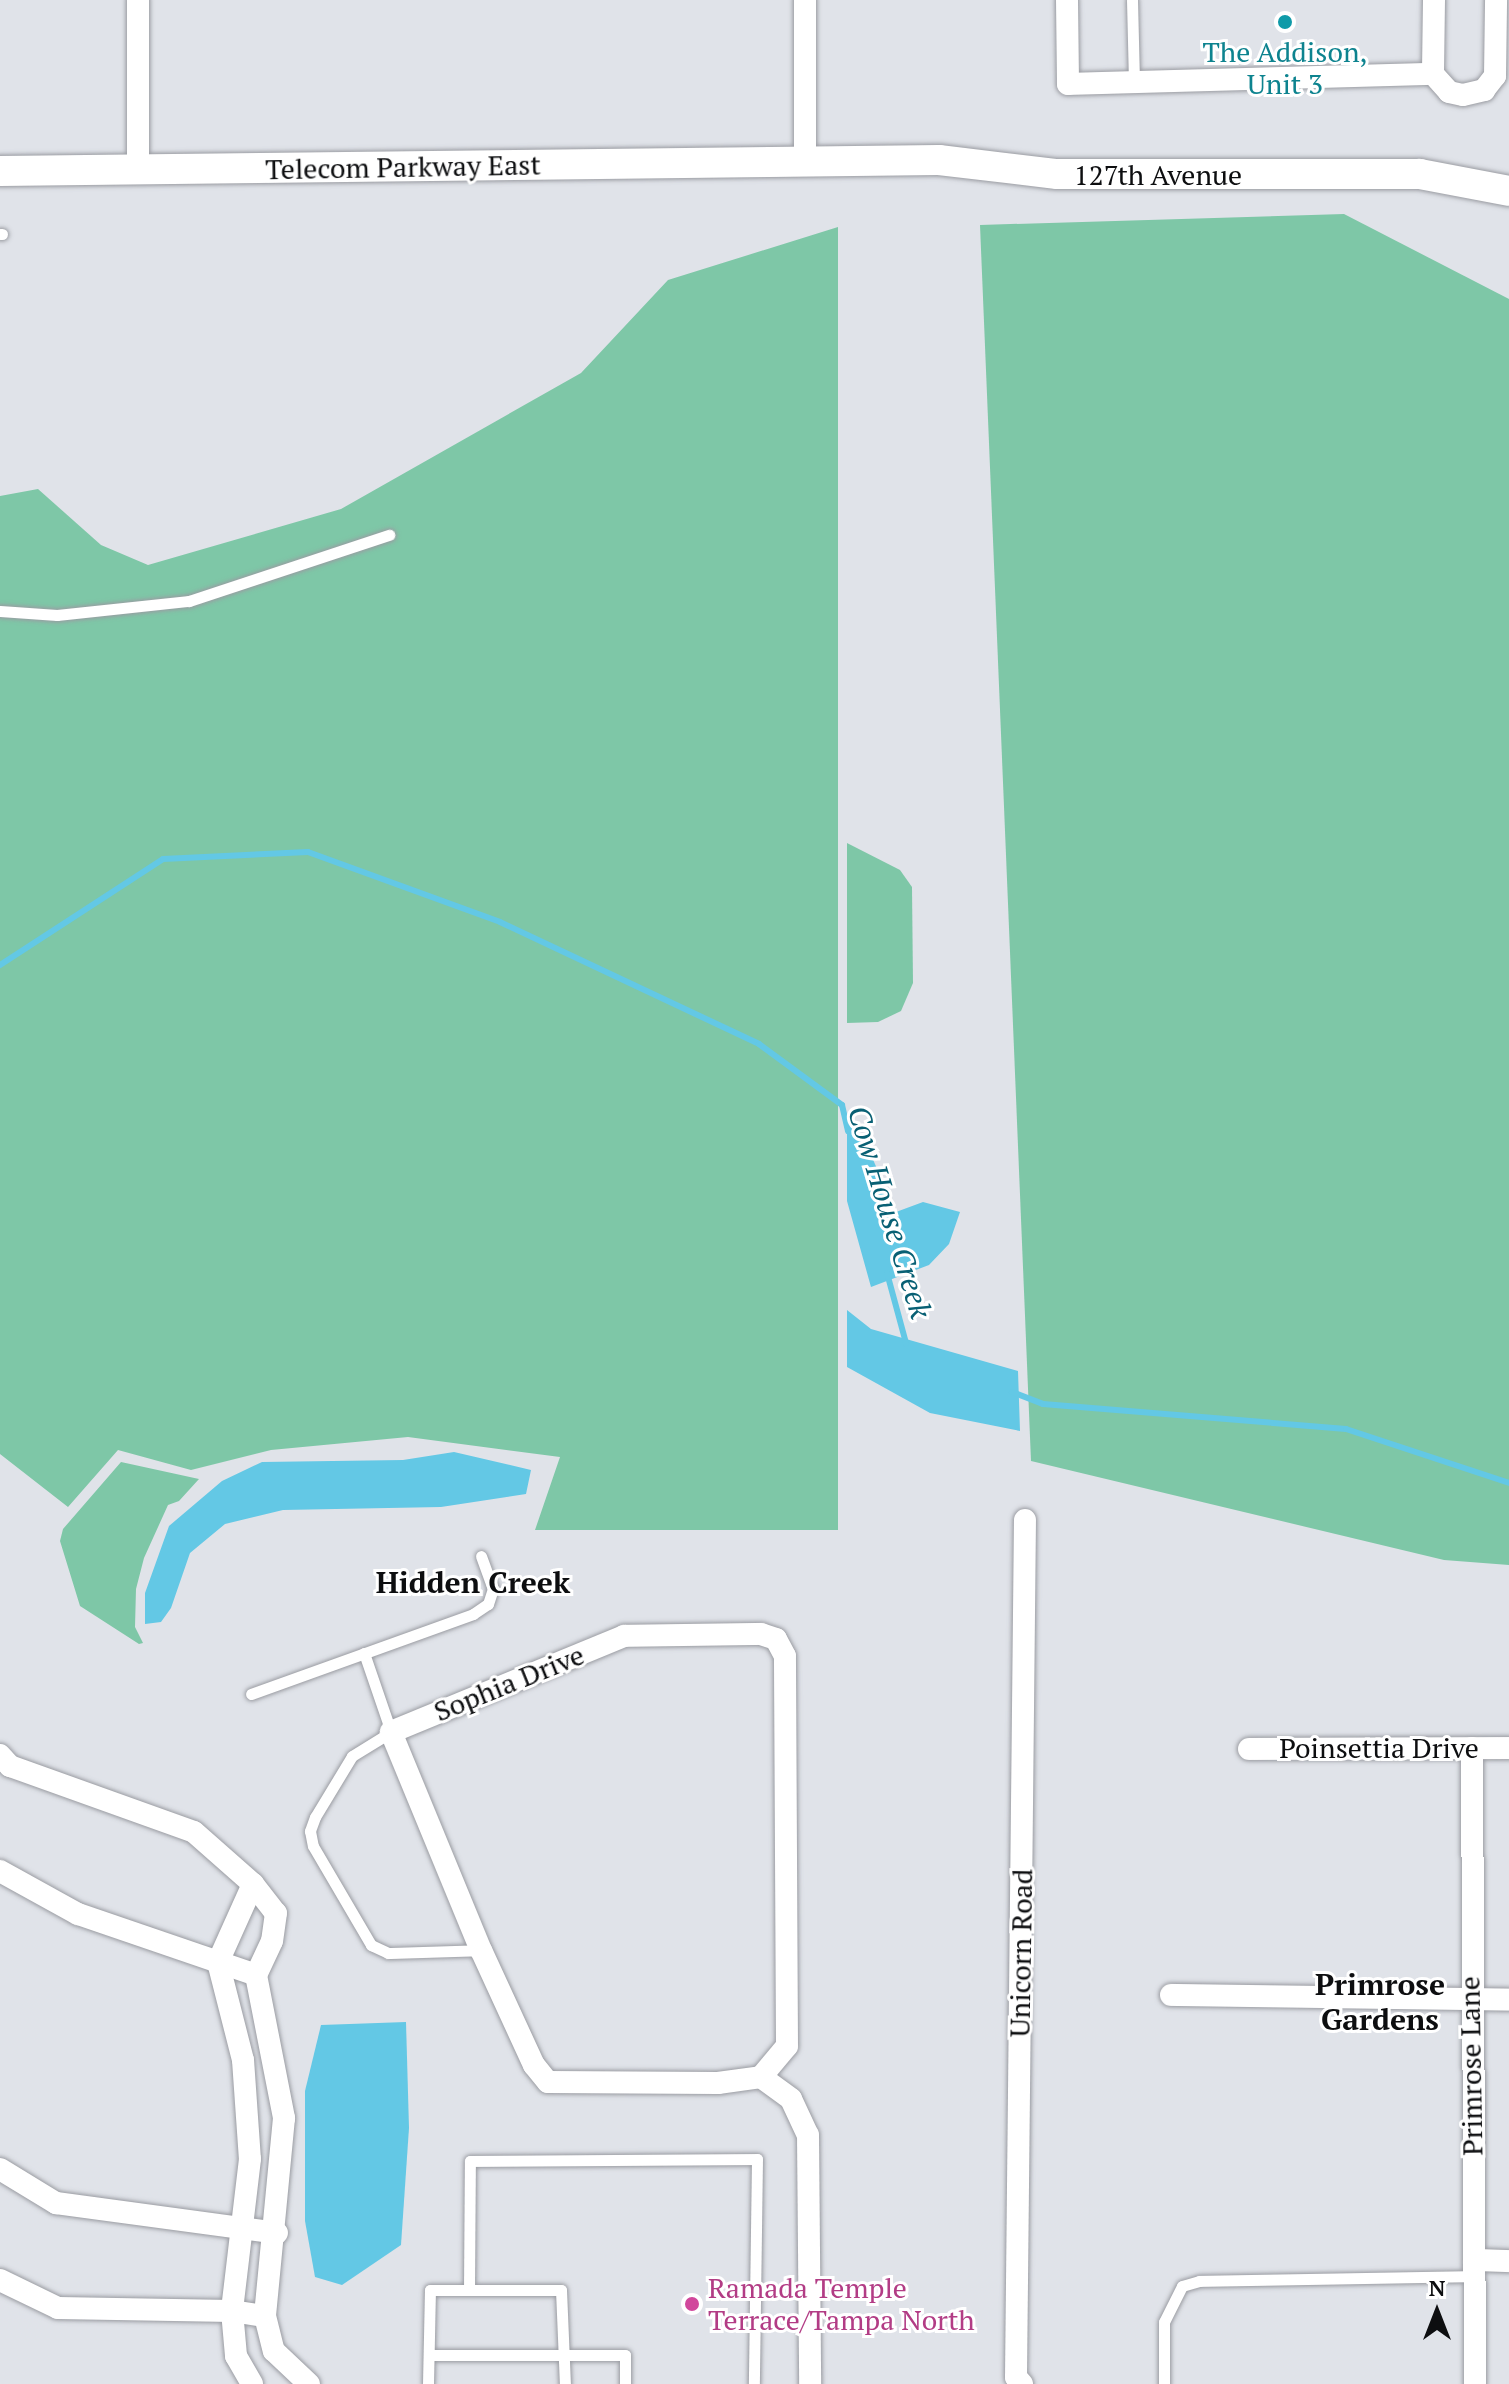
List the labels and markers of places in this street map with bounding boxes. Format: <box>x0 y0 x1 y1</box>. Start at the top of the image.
marker: The Addison, Unit 3 <box>1276 13 1294 31</box>
place label: The Addison, Unit 3 <box>1202 35 1368 101</box>
place label: Ramada Temple Terrace/Tampa North <box>708 2271 975 2337</box>
marker: Ramada Temple Terrace/Tampa North <box>683 2295 701 2313</box>

